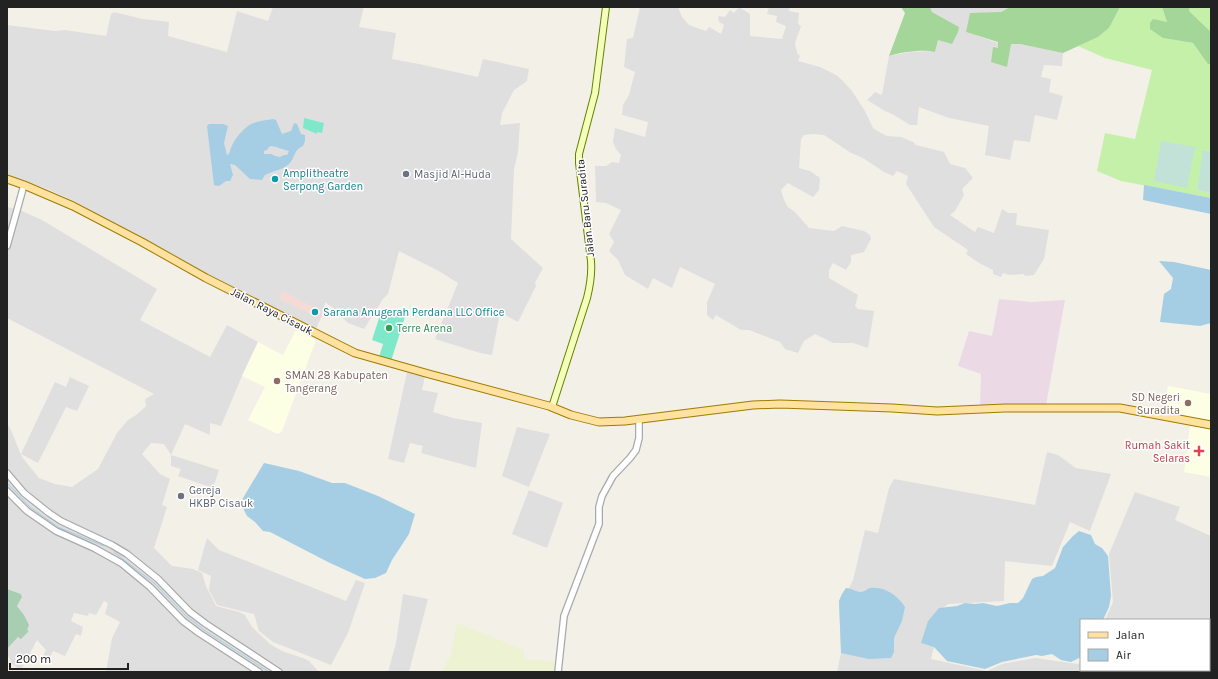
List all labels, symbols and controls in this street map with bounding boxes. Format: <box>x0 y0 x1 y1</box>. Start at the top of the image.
street label: Jalan Baru Suradita <box>574 158 597 258</box>
place label: Amplitheatre Serpong Garden <box>283 167 363 193</box>
place label: Masjid AI-Huda <box>414 168 491 181</box>
marker: Masjid AI-Huda <box>401 169 411 179</box>
marker: Amplitheatre Serpong Garden <box>270 174 280 184</box>
street label: Jalan Raya Cisauk <box>229 285 315 338</box>
place label: Sarana Anugerah Perdana LLC Office <box>323 306 505 319</box>
marker: Sarana Anugerah Perdana LLC Office <box>310 307 320 317</box>
place label: Terre Arena <box>397 322 452 335</box>
marker: Terre Arena <box>384 323 394 333</box>
place label: SMAN 28 Kabupaten Tangerang <box>285 369 388 395</box>
marker: SMAN 28 Kabupaten Tangerang <box>272 376 282 386</box>
place label: SD Negeri Suradita <box>1131 391 1180 417</box>
marker: SD Negeri Suradita <box>1183 398 1193 408</box>
place label: Rumah Sakit Selaras <box>1125 439 1190 465</box>
marker: Rumah Sakit Selaras <box>1193 445 1205 457</box>
place label: Gereja HKBP Cisauk <box>189 484 253 510</box>
marker: Gereja HKBP Cisauk <box>176 491 186 501</box>
legend <box>1080 619 1210 671</box>
text: Jalan <box>1116 628 1145 642</box>
scale bar <box>10 645 128 671</box>
text: Air <box>1116 648 1131 662</box>
text: 200 m <box>16 652 51 666</box>

